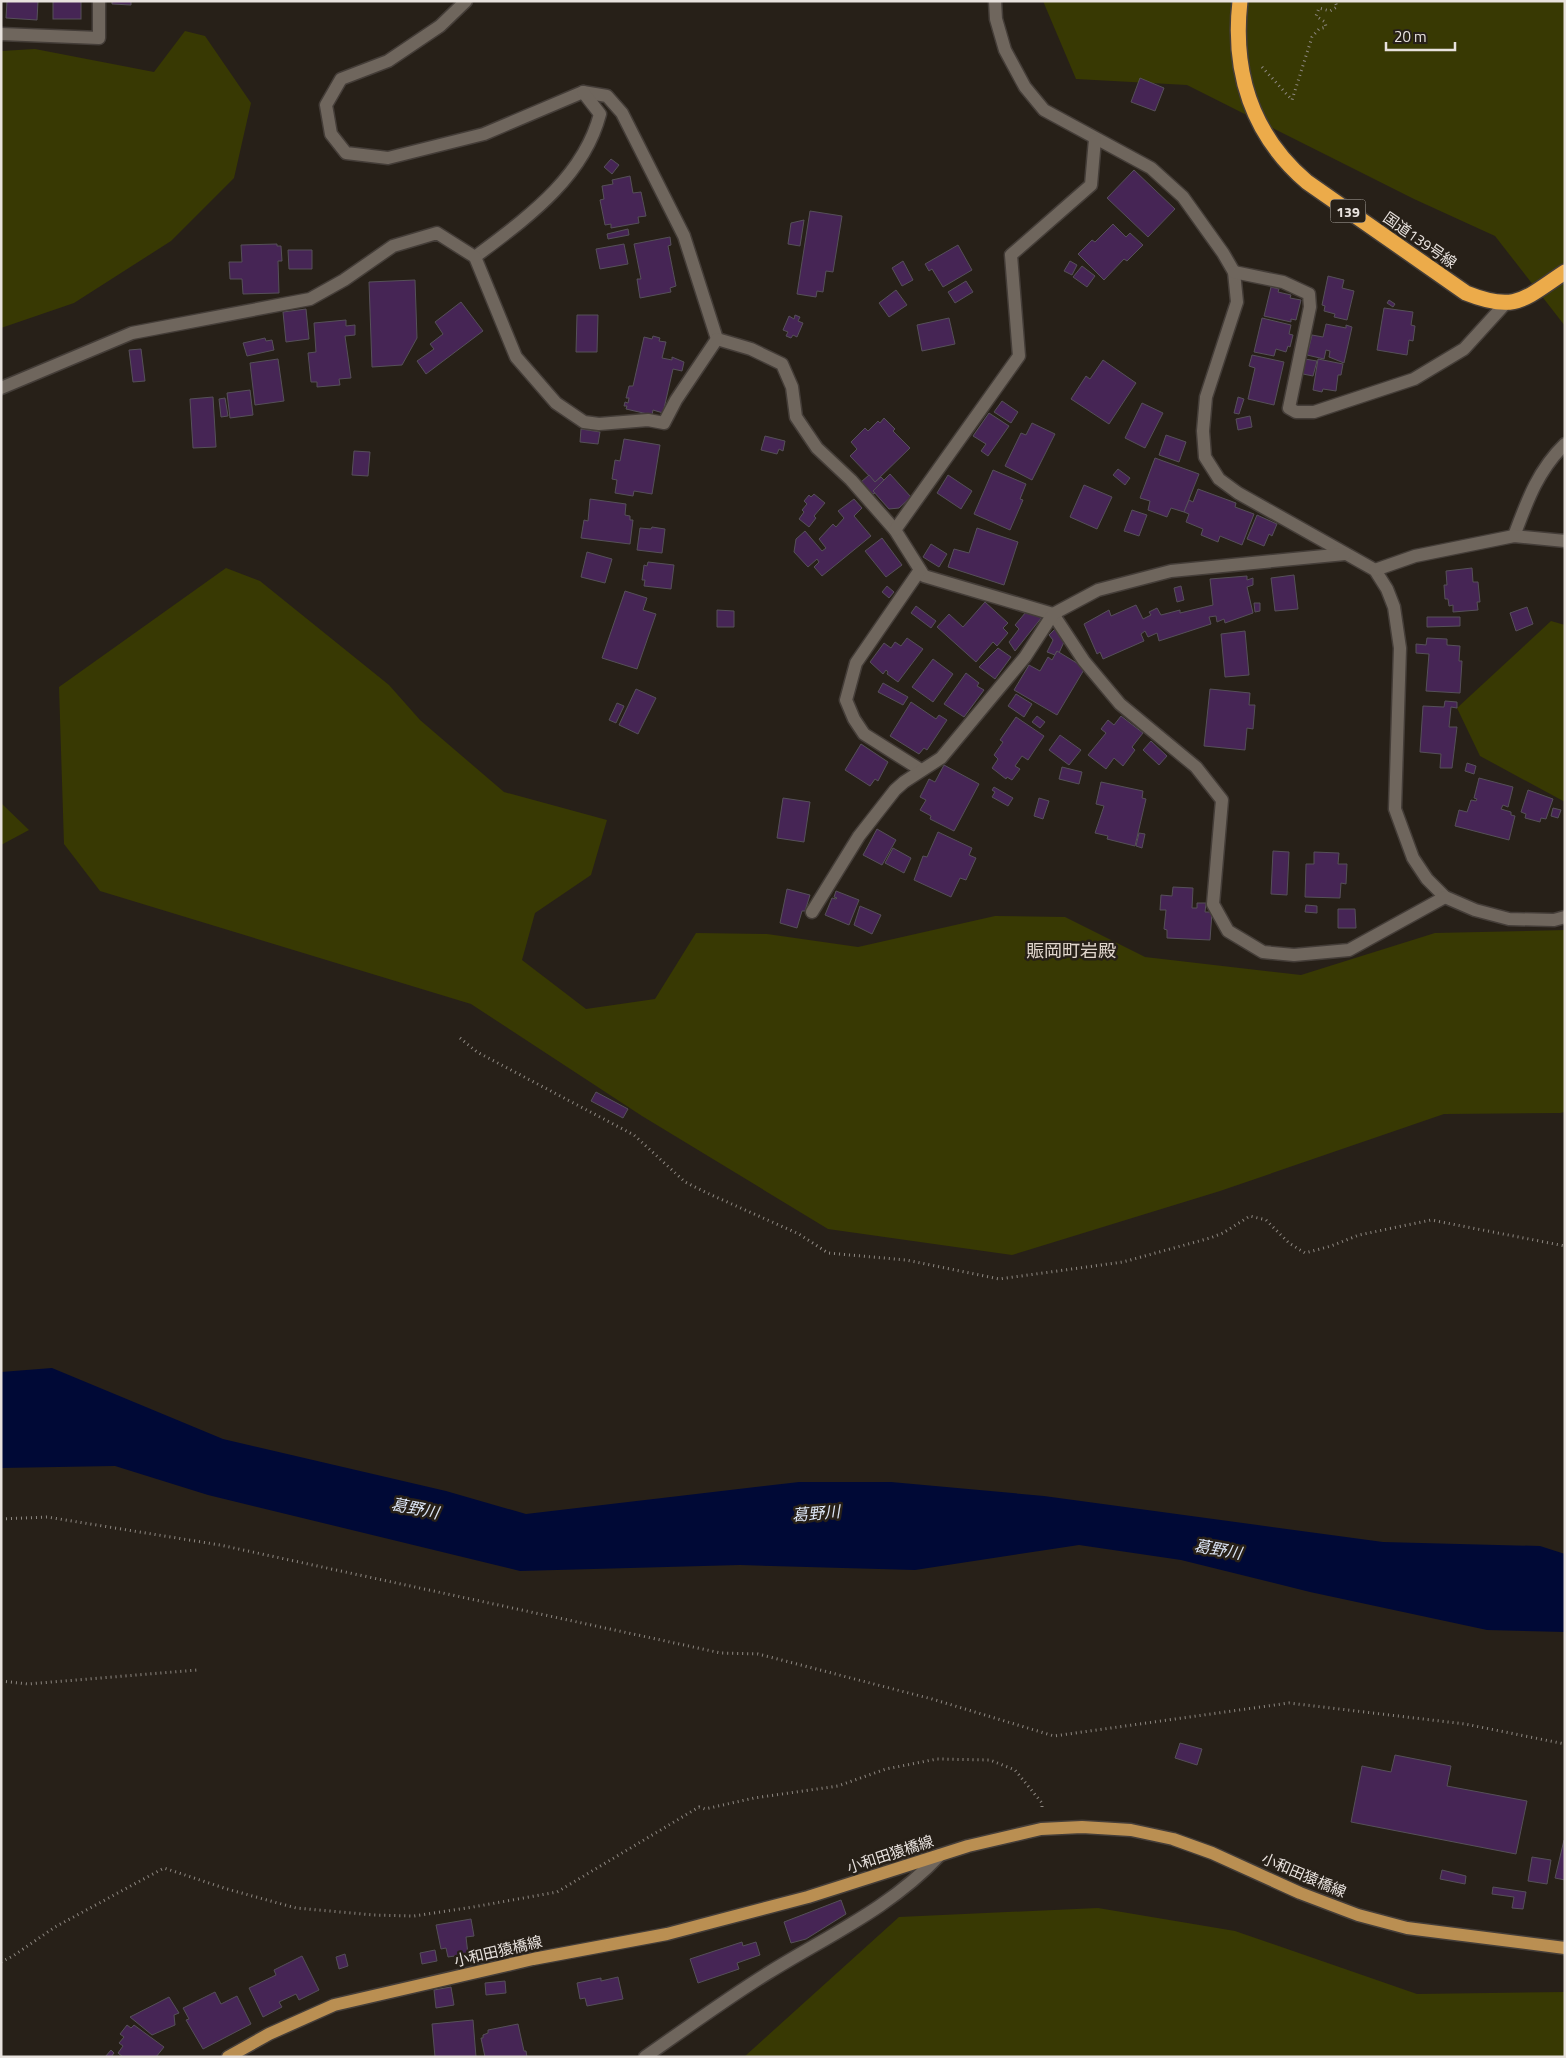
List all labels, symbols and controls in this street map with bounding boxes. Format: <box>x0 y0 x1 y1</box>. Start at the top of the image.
scale bar <box>1386 20 1455 52</box>
text: 20 m <box>1394 25 1427 48</box>
road number: 139 <box>1330 200 1366 222</box>
street label: 国道139号線 <box>1379 206 1461 274</box>
district label: 賑岡町岩殿 <box>1026 937 1116 964</box>
water label: 葛野川 <box>389 1492 443 1525</box>
water label: 葛野川 <box>791 1499 843 1527</box>
water label: 葛野川 <box>1192 1533 1246 1565</box>
street label: 小和田猿橋線 <box>844 1829 936 1879</box>
street label: 小和田猿橋線 <box>1258 1847 1350 1903</box>
street label: 小和田猿橋線 <box>452 1930 544 1972</box>

